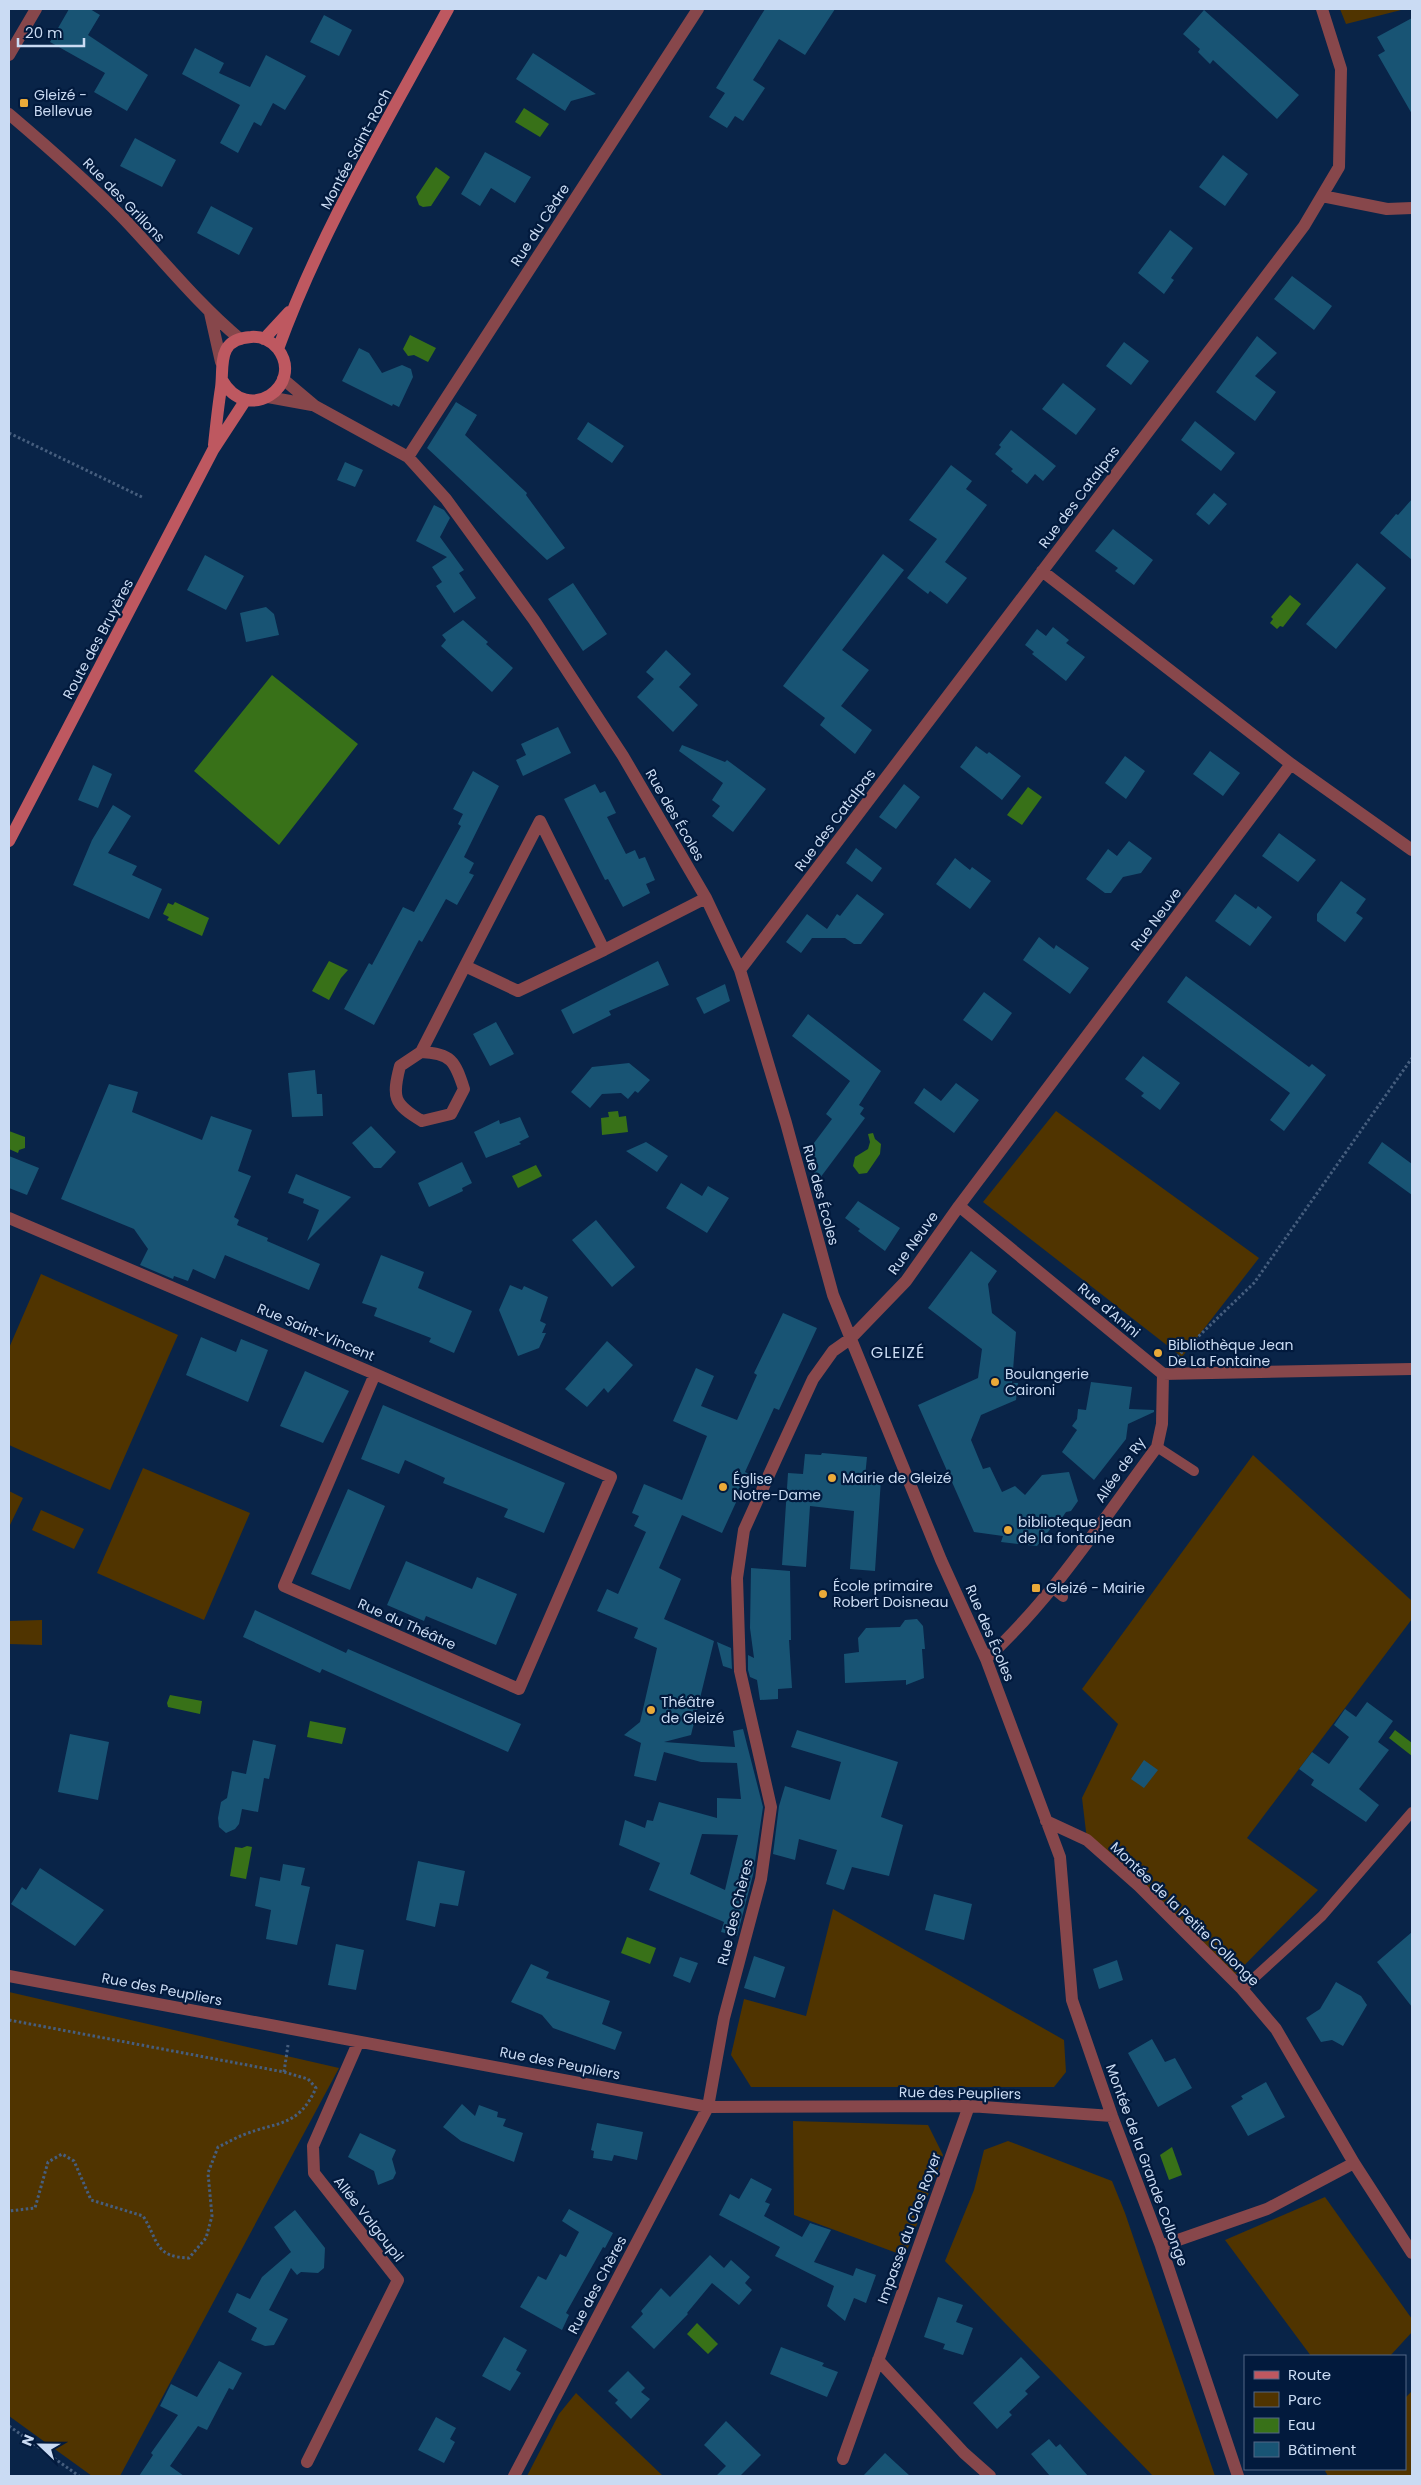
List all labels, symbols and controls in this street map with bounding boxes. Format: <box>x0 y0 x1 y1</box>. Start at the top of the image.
scale bar <box>18 15 84 47</box>
text: 20 m <box>25 22 63 43</box>
place label: Gleizé - Bellevue <box>34 85 93 121</box>
street label: Montée Saint-Roch <box>316 85 396 213</box>
marker: Gleizé - Bellevue <box>18 97 30 109</box>
street label: Rue des Grillons <box>78 153 170 247</box>
street label: Rue du Cèdre <box>506 179 574 270</box>
street label: Rue des Catalpas <box>1034 442 1124 552</box>
street label: Route des Bruyères <box>58 575 138 703</box>
street label: Rue des Écoles <box>641 765 709 865</box>
street label: Rue des Catalpas <box>790 765 880 875</box>
street label: Rue Neuve <box>1126 883 1186 955</box>
street label: Rue des Écoles <box>798 1143 844 1247</box>
street label: Rue Neuve <box>883 1207 943 1279</box>
street label: Rue d'Anini <box>1074 1278 1144 1342</box>
street label: Rue Saint-Vincent <box>254 1298 378 1366</box>
place label: Bibliothèque Jean De La Fontaine <box>1168 1335 1293 1371</box>
district label: GLEIZÉ <box>871 1341 925 1364</box>
marker: Bibliothèque Jean De La Fontaine <box>1152 1347 1164 1359</box>
place label: Boulangerie Caironi <box>1005 1364 1089 1400</box>
marker: Boulangerie Caironi <box>989 1376 1001 1388</box>
street label: Allée de Ry <box>1090 1433 1150 1507</box>
place label: Mairie de Gleizé <box>842 1468 952 1488</box>
place label: Église Notre-Dame <box>733 1469 821 1505</box>
marker: Mairie de Gleizé <box>826 1472 838 1484</box>
marker: Église Notre-Dame <box>717 1481 729 1493</box>
place label: biblioteque jean de la fontaine <box>1018 1512 1131 1548</box>
marker: biblioteque jean de la fontaine <box>1002 1524 1014 1536</box>
place label: École primaire Robert Doisneau <box>833 1576 948 1612</box>
place label: Gleizé - Mairie <box>1046 1578 1145 1598</box>
street label: Rue des Écoles <box>961 1582 1019 1684</box>
marker: Gleizé - Mairie <box>1030 1582 1042 1594</box>
marker: École primaire Robert Doisneau <box>817 1588 829 1600</box>
street label: Rue du Théâtre <box>355 1593 460 1655</box>
place label: Théâtre de Gleizé <box>661 1692 725 1728</box>
marker: Théâtre de Gleizé <box>645 1704 657 1716</box>
street label: Montée de la Petite Collonge <box>1106 1837 1264 1991</box>
street label: Rue des Chères <box>712 1857 758 1967</box>
street label: Rue des Peupliers <box>100 1968 224 2010</box>
street label: Rue des Peupliers <box>498 2042 622 2084</box>
street label: Montée de la Grande Collonge <box>1101 2061 1193 2269</box>
street label: Rue des Peupliers <box>899 2082 1021 2104</box>
street label: Impasse du Clos Royer <box>872 2150 946 2306</box>
street label: Allée Valgoupil <box>329 2172 409 2266</box>
street label: Rue des Chères <box>563 2232 631 2338</box>
legend <box>1244 2355 1406 2470</box>
text: Route <box>1288 2364 1331 2385</box>
text: Parc <box>1288 2389 1322 2410</box>
text: Eau <box>1288 2414 1315 2435</box>
north arrow <box>15 2420 65 2470</box>
text: N <box>17 2432 39 2449</box>
text: Bâtiment <box>1288 2439 1356 2460</box>

